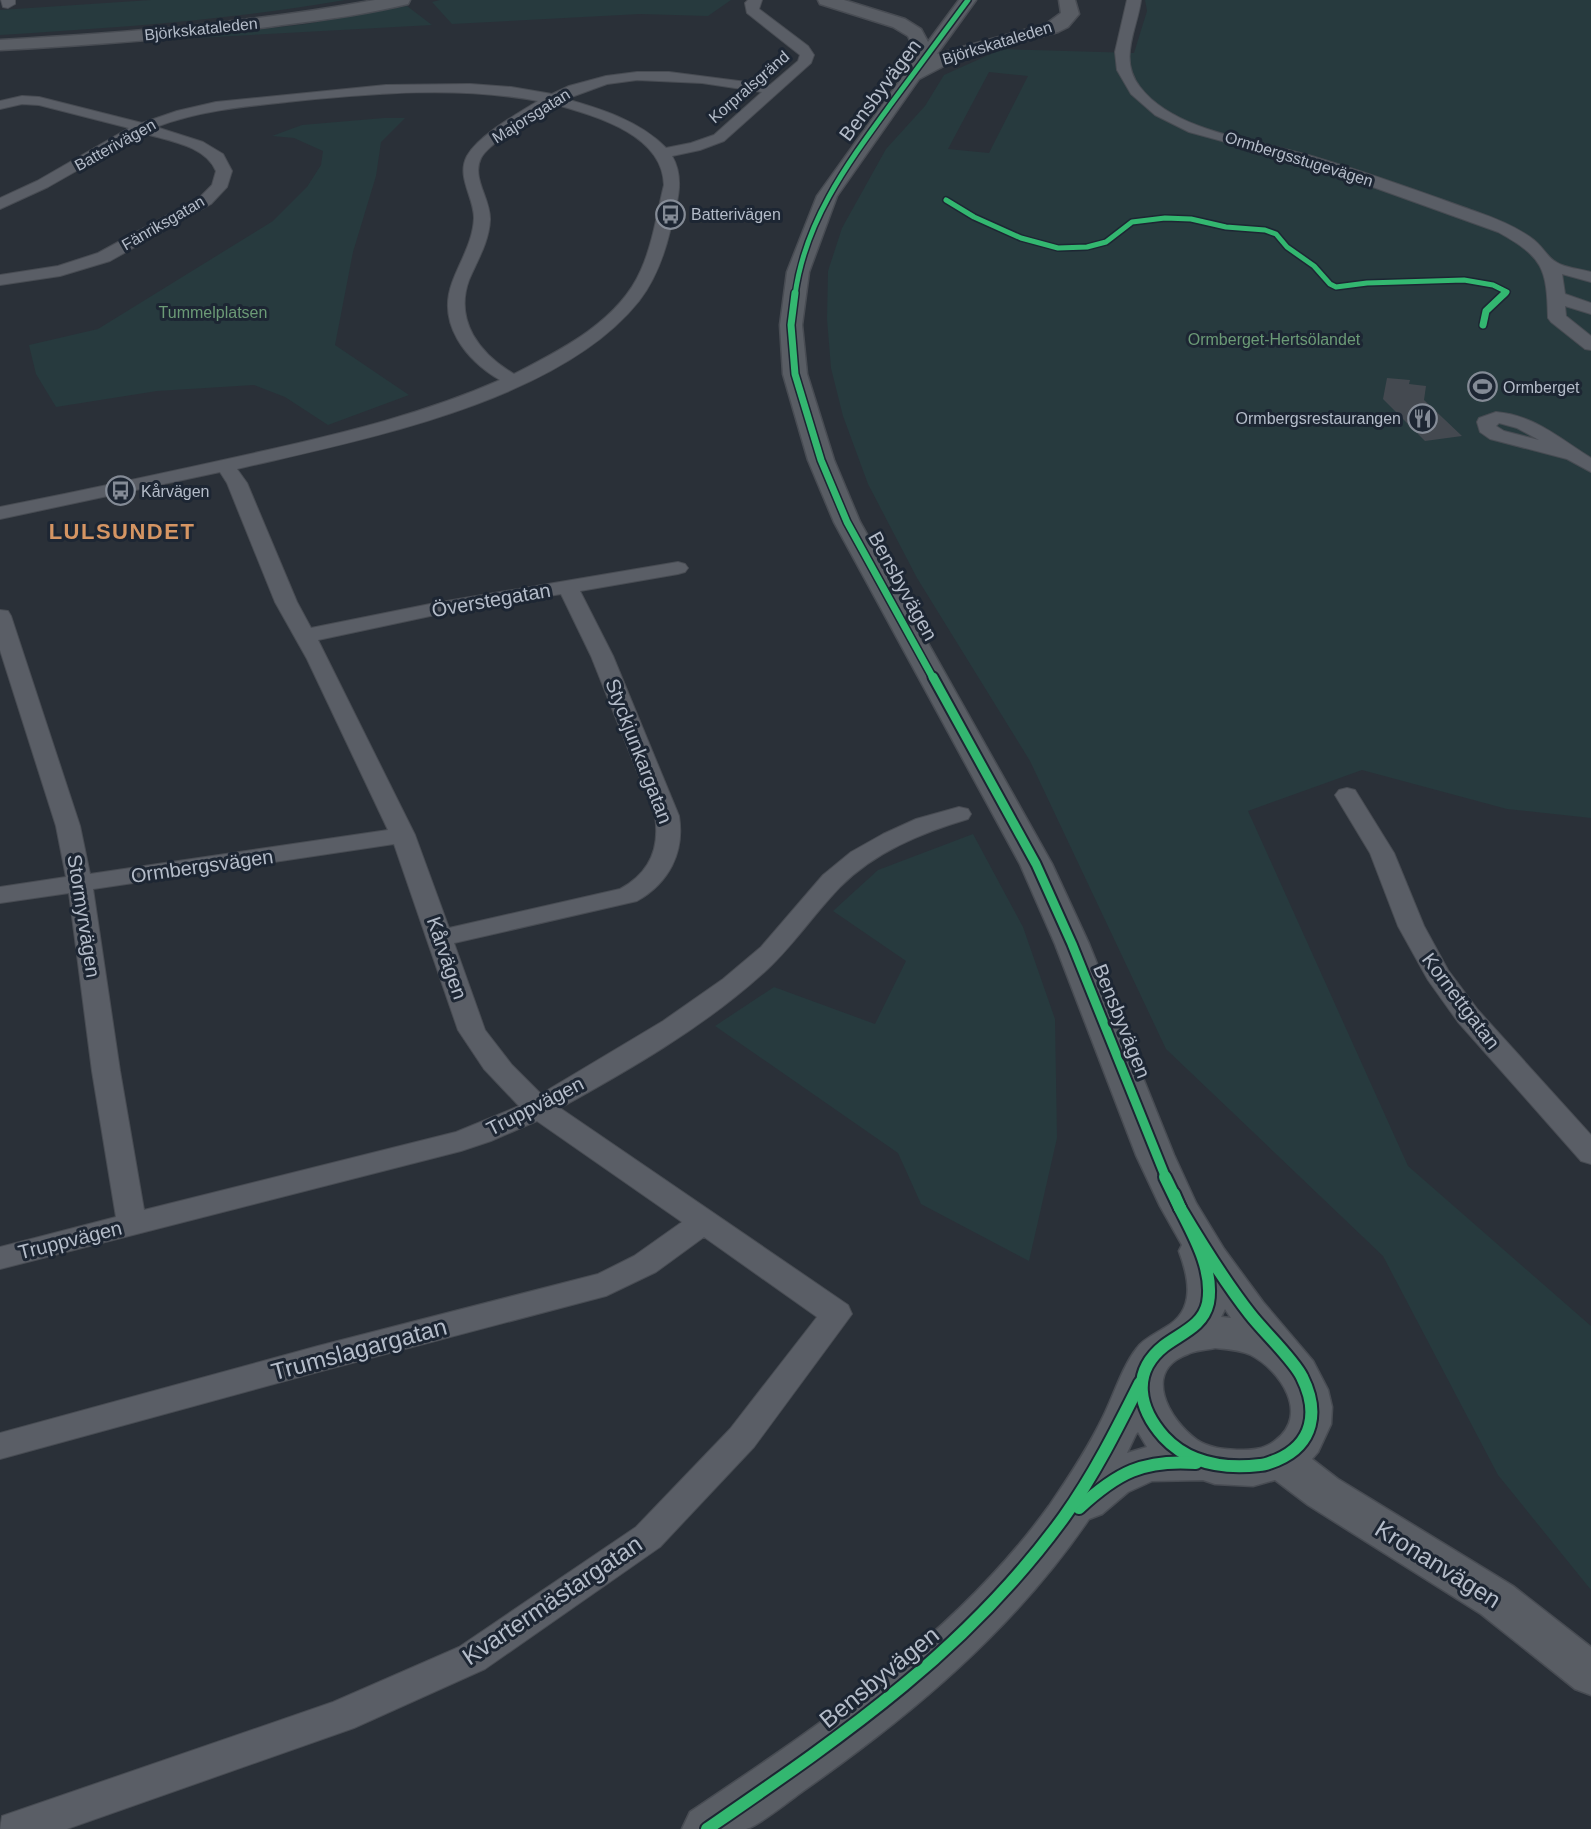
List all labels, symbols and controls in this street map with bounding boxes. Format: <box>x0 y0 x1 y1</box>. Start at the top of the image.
street label: Björkskataleden <box>144 15 258 43</box>
street label: Björkskataleden <box>940 18 1054 68</box>
street label: Bensbyvägen <box>835 35 925 145</box>
street label: Korpralsgränd <box>705 48 793 126</box>
street label: Majorsgatan <box>489 85 573 147</box>
street label: Batterivägen <box>72 116 158 174</box>
street label: Ormbergsstugevägen <box>1223 128 1375 190</box>
street label: Fänriksgatan <box>119 193 207 253</box>
bus stop icon: Batterivägen <box>654 198 686 230</box>
place label: Batterivägen <box>691 206 781 223</box>
park label: Tummelplatsen <box>159 304 267 321</box>
park label: Ormberget-Hertsölandet <box>1188 331 1361 348</box>
sports icon: Ormberget <box>1466 371 1498 403</box>
place label: Ormberget <box>1503 379 1580 396</box>
restaurant icon: Ormbergsrestaurangen <box>1406 402 1438 434</box>
place label: Ormbergsrestaurangen <box>1236 410 1401 427</box>
bus stop icon: Kårvägen <box>104 475 136 507</box>
place label: Kårvägen <box>141 483 210 500</box>
district label: LULSUNDET <box>49 519 195 544</box>
street label: Bensbyvägen <box>864 528 942 644</box>
street label: Överstegatan <box>430 579 552 621</box>
street label: Styckjunkargatan <box>601 675 677 827</box>
street label: Ormbergsvägen <box>129 845 275 887</box>
street label: Stormyrvägen <box>63 853 105 979</box>
street label: Kårvägen <box>423 914 471 1002</box>
street label: Kornettgatan <box>1418 949 1504 1053</box>
street label: Bensbyvägen <box>1089 961 1155 1081</box>
street label: Truppvägen <box>483 1072 587 1140</box>
street label: Truppvägen <box>16 1217 124 1263</box>
street label: Trumslagargatan <box>268 1313 450 1385</box>
street label: Kronanvägen <box>1370 1515 1506 1613</box>
street label: Kvartermästargatan <box>457 1530 647 1670</box>
street label: Bensbyvägen <box>814 1621 944 1733</box>

